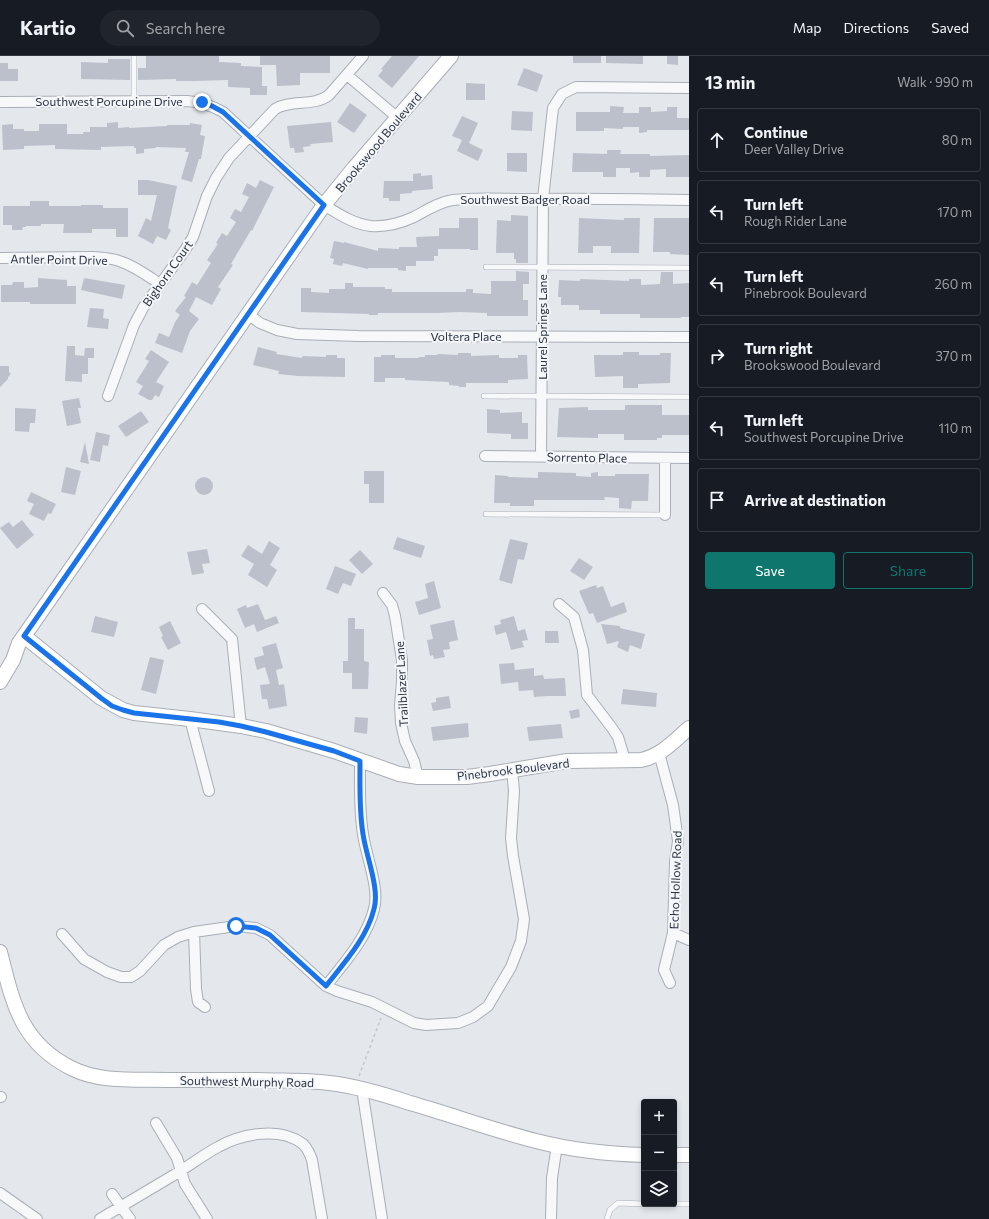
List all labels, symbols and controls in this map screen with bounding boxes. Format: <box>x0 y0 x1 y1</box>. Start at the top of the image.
search box <box>100 10 380 46</box>
text: Kartio <box>20 16 76 39</box>
icon: search <box>114 17 136 39</box>
text: Search here <box>146 19 225 37</box>
text: Map <box>793 19 822 36</box>
text: Directions <box>844 19 909 36</box>
text: Saved <box>931 19 969 36</box>
text: 13 min <box>705 72 755 93</box>
text: Walk · 990 m <box>897 74 973 90</box>
street label: Brookswood Boulevard <box>332 89 424 195</box>
route end <box>193 93 211 111</box>
street label: Southwest Porcupine Drive <box>35 94 183 108</box>
text: Continue <box>744 123 808 141</box>
icon: ahead <box>706 129 728 151</box>
text: 80 m <box>942 132 972 148</box>
text: Deer Valley Drive <box>744 141 844 157</box>
street label: Southwest Badger Road <box>460 192 590 206</box>
text: Turn left <box>744 195 803 213</box>
icon: left <box>706 201 728 223</box>
text: 170 m <box>937 204 972 220</box>
text: Rough Rider Lane <box>744 213 847 229</box>
street label: Bighorn Court <box>139 237 195 309</box>
street label: Antler Point Drive <box>10 251 108 267</box>
text: Turn left <box>744 267 803 285</box>
icon: left <box>706 273 728 295</box>
street label: Laurel Springs Lane <box>535 274 549 380</box>
text: 260 m <box>935 276 972 292</box>
text: Pinebrook Boulevard <box>744 285 867 301</box>
street label: Voltera Place <box>430 329 502 343</box>
text: Turn right <box>744 339 813 357</box>
icon: right <box>706 345 728 367</box>
text: 370 m <box>935 348 972 364</box>
text: Brookswood Boulevard <box>744 357 881 373</box>
text: Turn left <box>744 411 803 429</box>
icon: left <box>706 417 728 439</box>
text: 110 m <box>939 420 972 436</box>
text: Southwest Porcupine Drive <box>744 429 904 445</box>
street label: Sorrento Place <box>547 449 627 465</box>
icon: arrive <box>706 489 728 511</box>
text: Arrive at destination <box>744 491 886 509</box>
button: Save <box>705 552 835 589</box>
button: Share <box>843 552 973 589</box>
street label: Trailblazer Lane <box>392 641 410 727</box>
street label: Pinebrook Boulevard <box>456 755 570 783</box>
street label: Echo Hollow Road <box>666 830 684 929</box>
route start <box>227 917 245 935</box>
street label: Southwest Murphy Road <box>180 1073 314 1089</box>
map controls <box>641 1099 677 1207</box>
button: + <box>641 1099 677 1135</box>
button: − <box>641 1135 677 1171</box>
button: layers <box>641 1171 677 1207</box>

